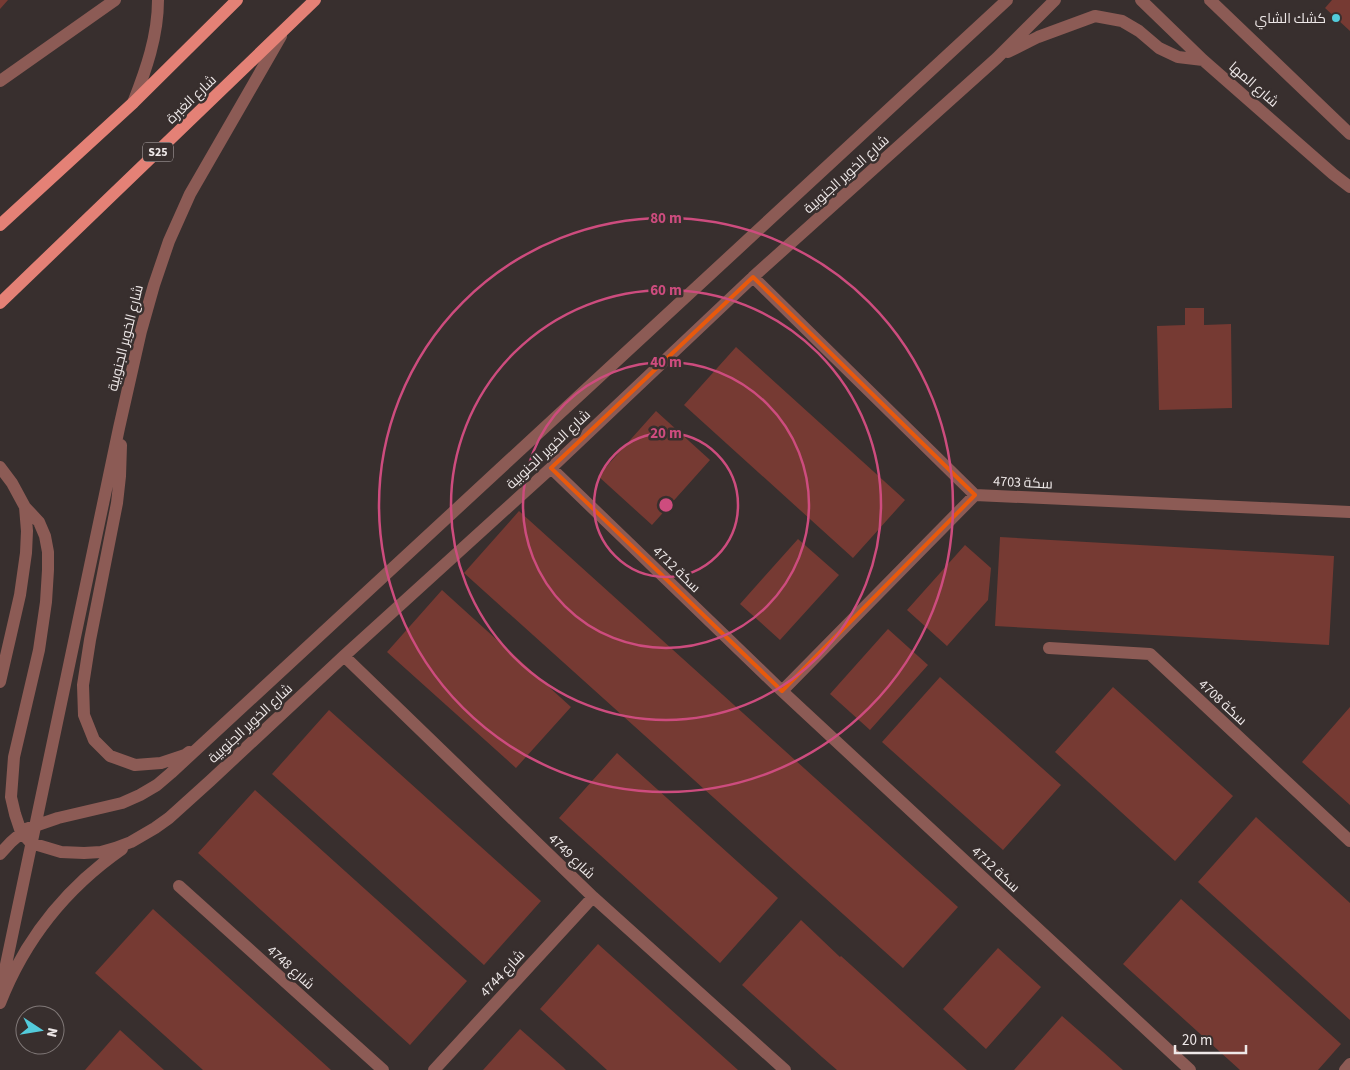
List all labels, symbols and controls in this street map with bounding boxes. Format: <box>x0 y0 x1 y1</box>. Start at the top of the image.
place label: كشك الشاي <box>1255 9 1326 30</box>
marker: كشك الشاي <box>1330 12 1342 24</box>
street label: شارع المها <box>1224 57 1283 112</box>
street label: شارع الغبرة <box>162 71 221 129</box>
street label: شارع الخوير الجنوبية <box>799 131 894 219</box>
road number: S25 <box>143 142 173 162</box>
text: 80 m <box>650 208 682 229</box>
text: 60 m <box>650 280 682 301</box>
street label: شارع الخوير الجنوبية <box>103 283 149 394</box>
text: 40 m <box>650 352 682 373</box>
street label: شارع الخوير الجنوبية <box>502 405 595 494</box>
text: 20 m <box>650 423 682 444</box>
street label: 4703 سكة <box>993 471 1053 495</box>
centre of rings <box>657 496 675 514</box>
street label: سكة 4712 <box>648 542 705 598</box>
street label: سكة 4708 <box>1194 675 1251 730</box>
street label: شارع الخوير الجنوبية <box>204 679 297 768</box>
street label: 4749 شارع <box>544 829 599 884</box>
street label: سكة 4712 <box>967 842 1024 897</box>
street label: 4748 شارع <box>262 941 318 995</box>
street label: 4744 شارع <box>476 946 530 1002</box>
north arrow <box>15 1005 65 1055</box>
scale bar <box>1175 1022 1246 1054</box>
text: N <box>41 1026 62 1039</box>
text: 20 m <box>1182 1030 1212 1051</box>

